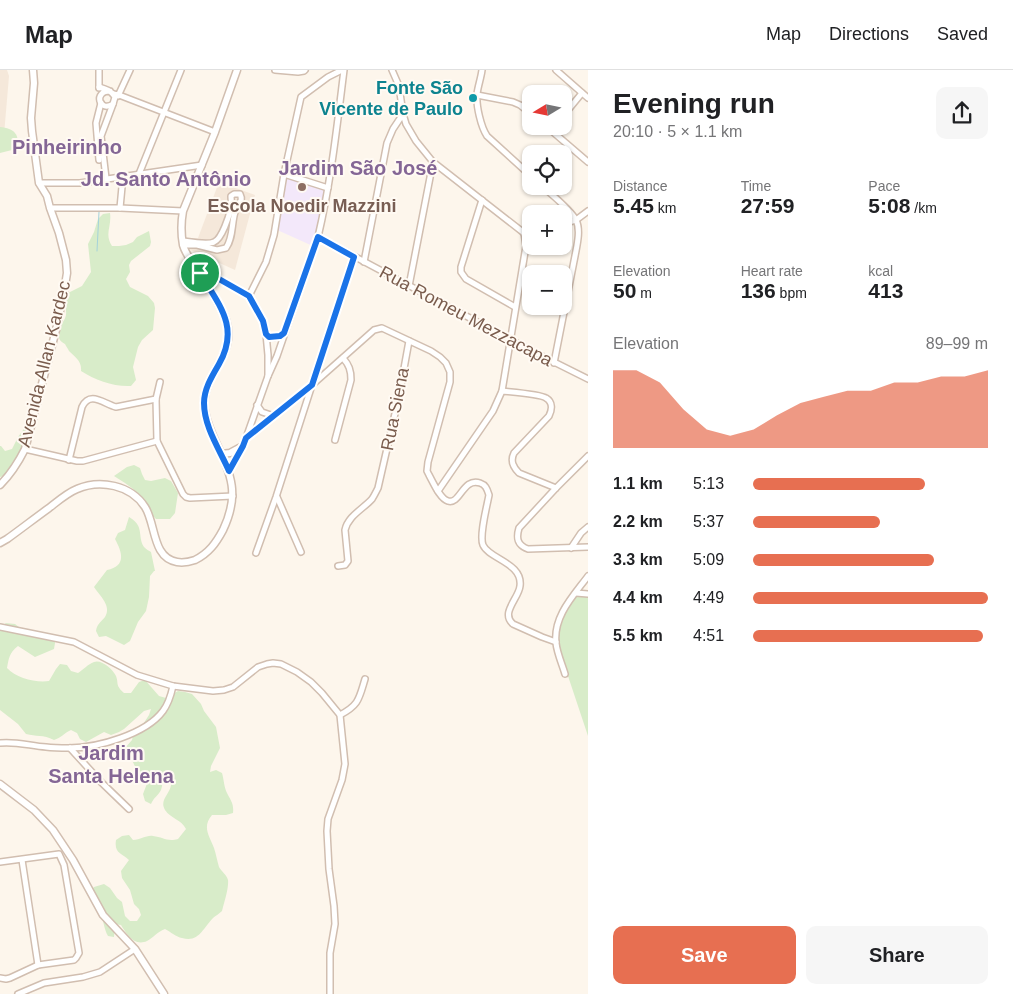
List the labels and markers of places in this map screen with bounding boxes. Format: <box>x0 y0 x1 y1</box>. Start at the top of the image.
place label: Fonte São Vicente de Paulo <box>319 78 463 119</box>
marker: Fonte São Vicente de Paulo <box>467 92 479 104</box>
marker: Escola Noedir Mazzini <box>296 181 308 193</box>
place label: Escola Noedir Mazzini <box>207 196 397 216</box>
pin <box>179 252 221 294</box>

